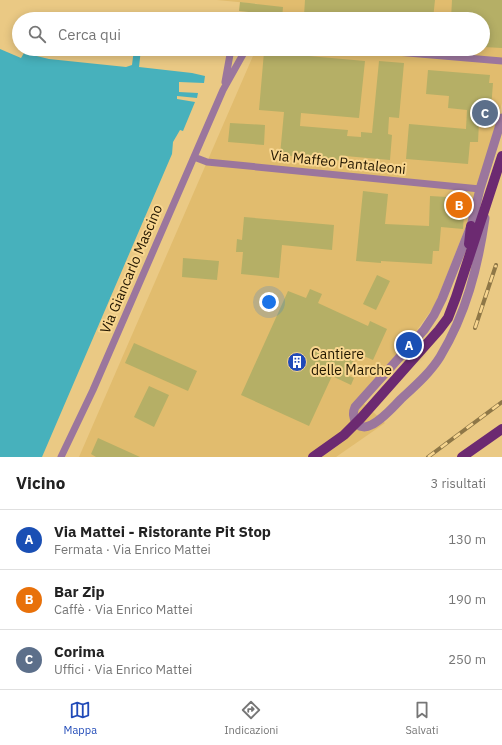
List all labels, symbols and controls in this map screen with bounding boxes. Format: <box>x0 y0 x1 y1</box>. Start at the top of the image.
search box <box>12 12 490 56</box>
icon: search <box>26 23 48 45</box>
text: Cerca qui <box>58 25 121 44</box>
pin: C <box>472 98 498 128</box>
street label: Via Maffeo Pantaleoni <box>269 146 407 178</box>
pin: B <box>446 190 472 220</box>
street label: Via Giancarlo Mascino <box>96 202 166 336</box>
your location <box>259 292 279 312</box>
pin: A <box>396 330 422 360</box>
place label: Cantiere delle Marche <box>311 345 392 379</box>
building icon: Cantiere delle Marche <box>286 351 308 373</box>
text: Vicino <box>16 472 65 494</box>
text: 3 risultati <box>431 475 486 492</box>
text: Via Mattei - Ristorante Pit Stop <box>54 522 271 541</box>
text: A <box>25 531 33 548</box>
text: 130 m <box>448 531 486 548</box>
text: Fermata · Via Enrico Mattei <box>54 541 211 558</box>
text: Bar Zip <box>54 582 105 601</box>
text: B <box>25 591 33 608</box>
text: 190 m <box>448 591 486 608</box>
text: Caffè · Via Enrico Mattei <box>54 601 193 618</box>
text: Corima <box>54 642 105 661</box>
text: C <box>25 651 33 668</box>
text: 250 m <box>448 651 486 668</box>
text: Uffici · Via Enrico Mattei <box>54 661 192 678</box>
tab: Mappa <box>64 699 97 737</box>
tab: Indicazioni <box>224 699 278 737</box>
tab: Salvati <box>405 699 438 737</box>

